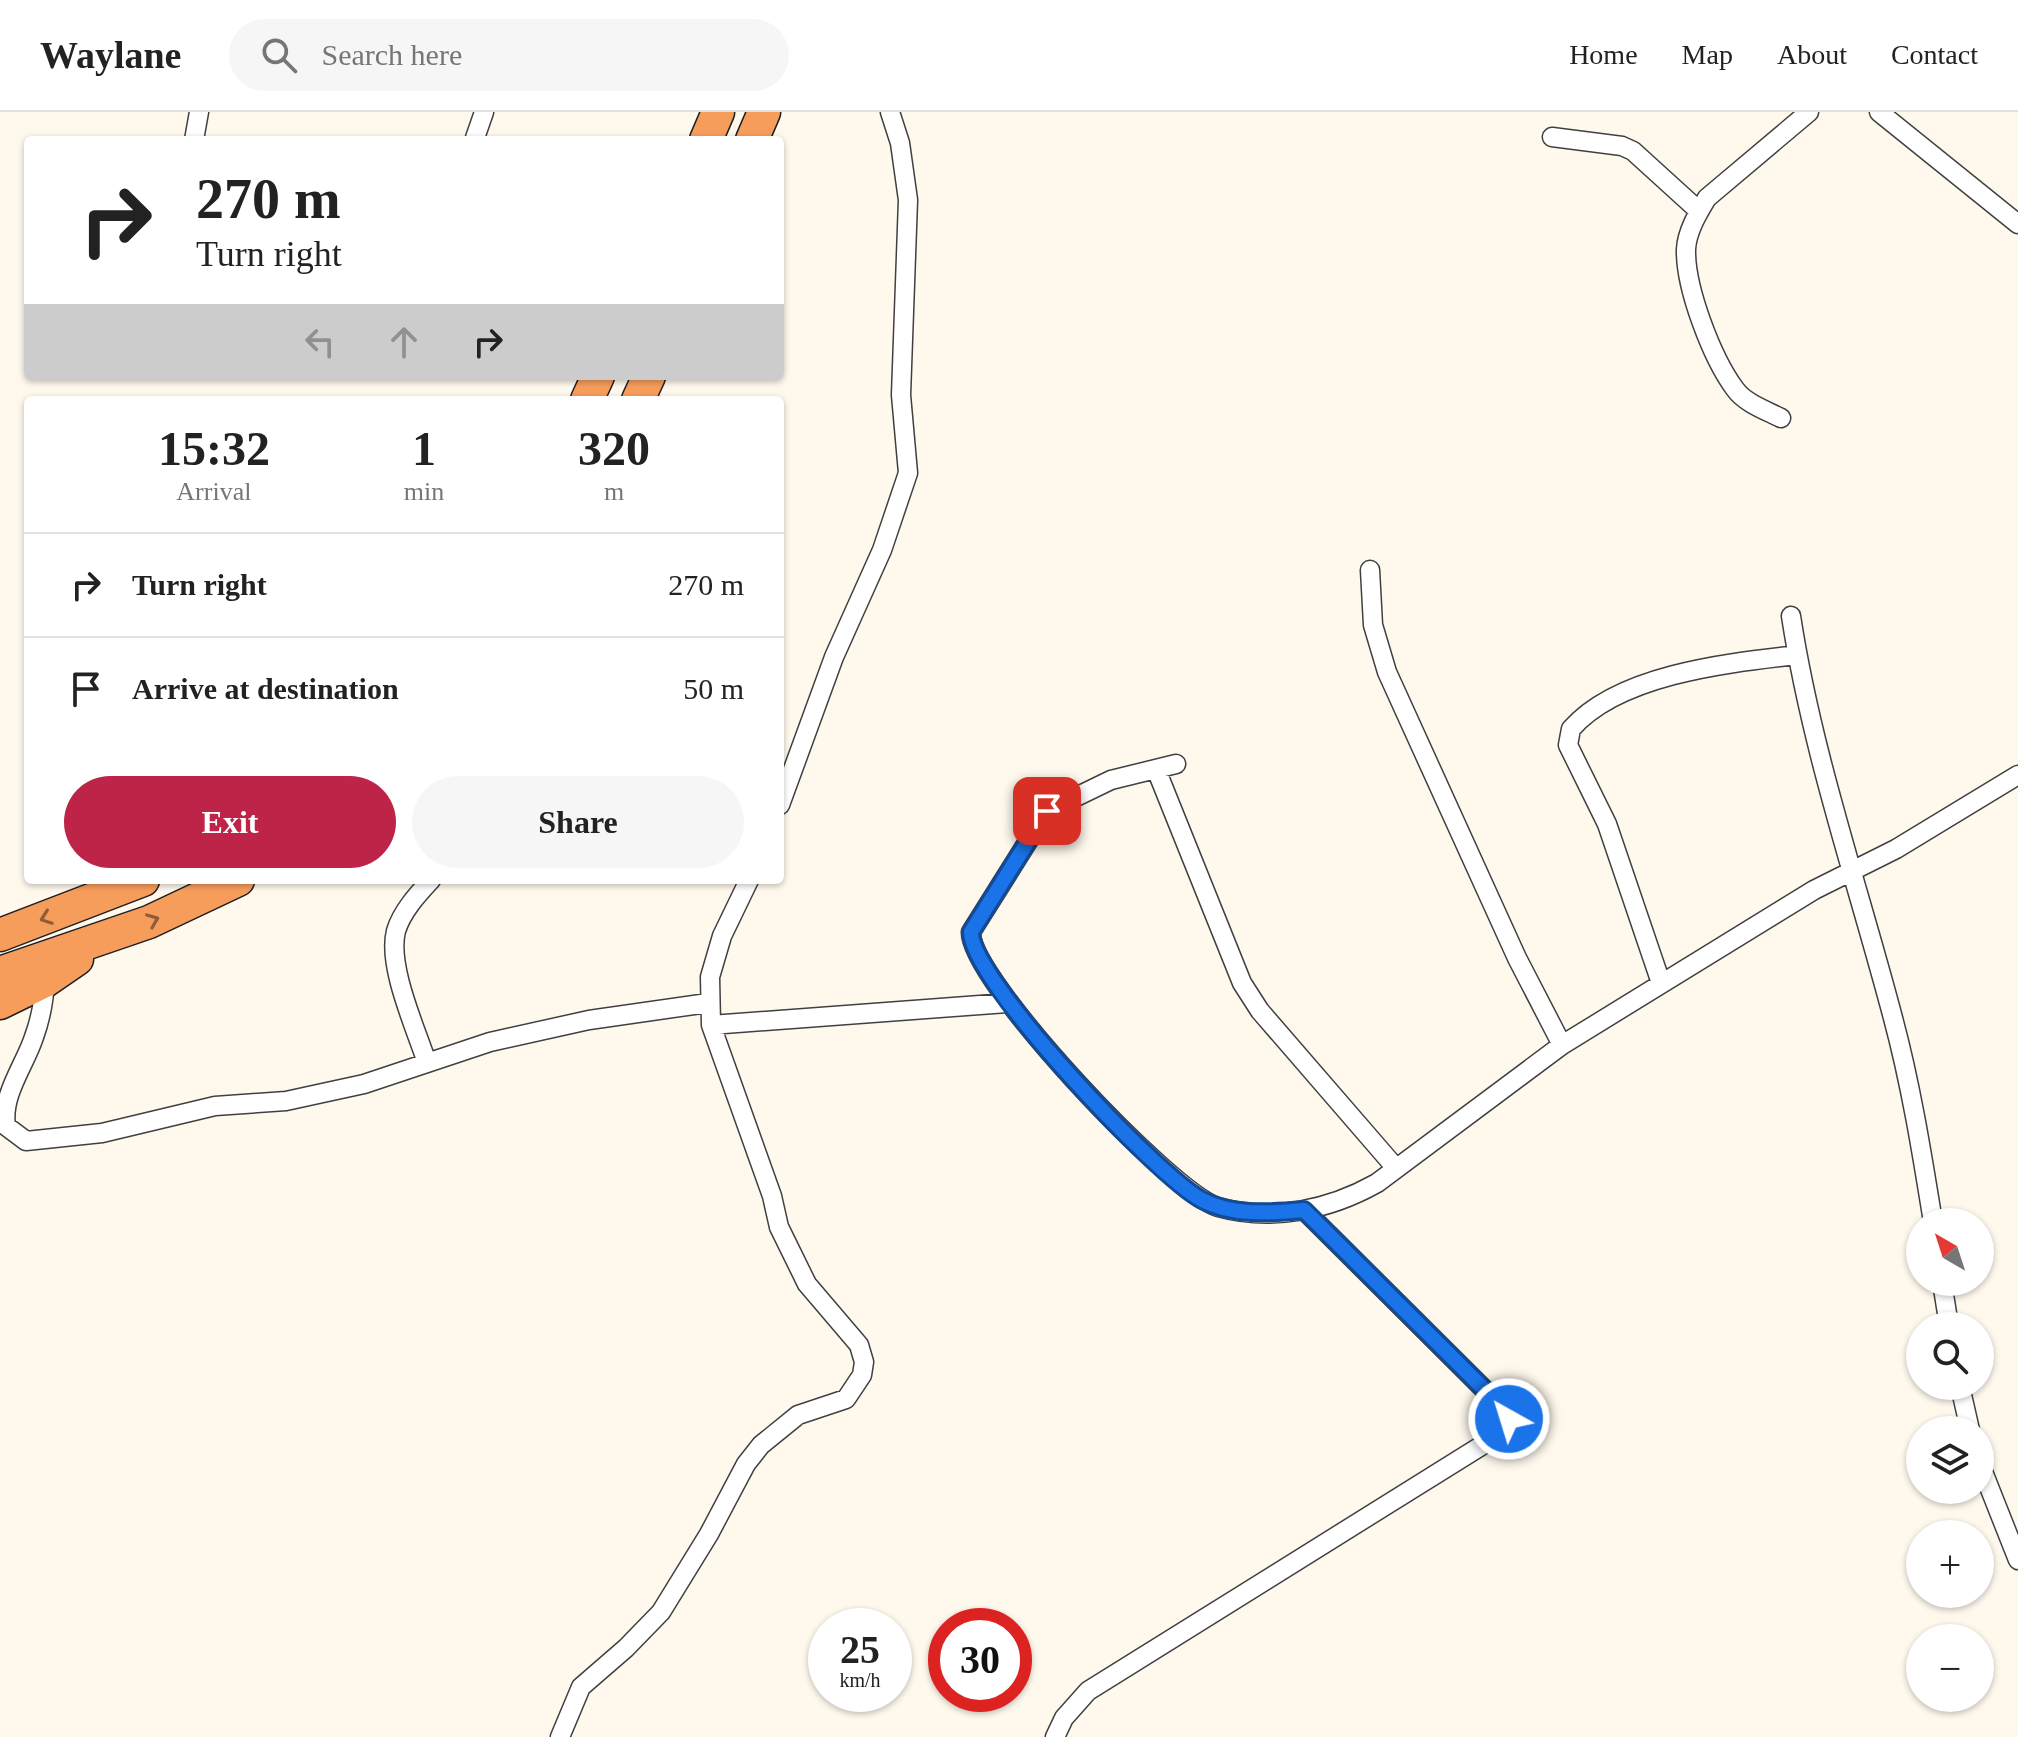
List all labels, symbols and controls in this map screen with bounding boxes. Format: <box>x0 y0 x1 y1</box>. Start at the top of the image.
search box <box>229 19 789 91</box>
icon: search <box>257 33 301 77</box>
text: Waylane <box>40 34 181 76</box>
text: Search here <box>321 38 462 71</box>
text: Home <box>1569 39 1638 70</box>
text: Map <box>1682 39 1733 70</box>
text: About <box>1777 39 1847 70</box>
text: Contact <box>1891 39 1978 70</box>
icon: right <box>64 168 168 272</box>
text: 270 m <box>196 168 341 230</box>
text: Turn right <box>196 234 342 274</box>
icon: left <box>298 320 342 364</box>
icon: ahead <box>382 320 426 364</box>
icon: right <box>466 320 510 364</box>
text: 15:32 <box>158 422 270 475</box>
text: 1 <box>412 422 436 475</box>
text: 320 <box>578 422 650 475</box>
text: Arrival <box>176 477 251 506</box>
text: min <box>404 477 444 506</box>
text: m <box>604 477 624 506</box>
icon: right <box>64 563 108 607</box>
text: Turn right <box>132 568 267 601</box>
text: 270 m <box>668 568 744 601</box>
icon: arrive <box>64 667 108 711</box>
text: Arrive at destination <box>132 672 399 705</box>
text: 50 m <box>683 672 744 705</box>
button: Exit <box>64 776 396 868</box>
button: Share <box>412 776 744 868</box>
pin <box>1013 777 1081 845</box>
icon: arrive <box>1025 789 1069 833</box>
one-way arrow <box>39 909 53 925</box>
one-way arrow <box>145 913 159 929</box>
north arrow <box>1906 1208 1994 1296</box>
map controls <box>1906 1208 1994 1712</box>
button: search <box>1906 1312 1994 1400</box>
position arrow <box>1467 1377 1551 1461</box>
button: layers <box>1906 1416 1994 1504</box>
button: + <box>1906 1520 1994 1608</box>
speed limit sign: 30 <box>928 1608 1032 1712</box>
button: − <box>1906 1624 1994 1712</box>
text: 25 <box>840 1627 880 1672</box>
text: km/h <box>839 1669 881 1691</box>

